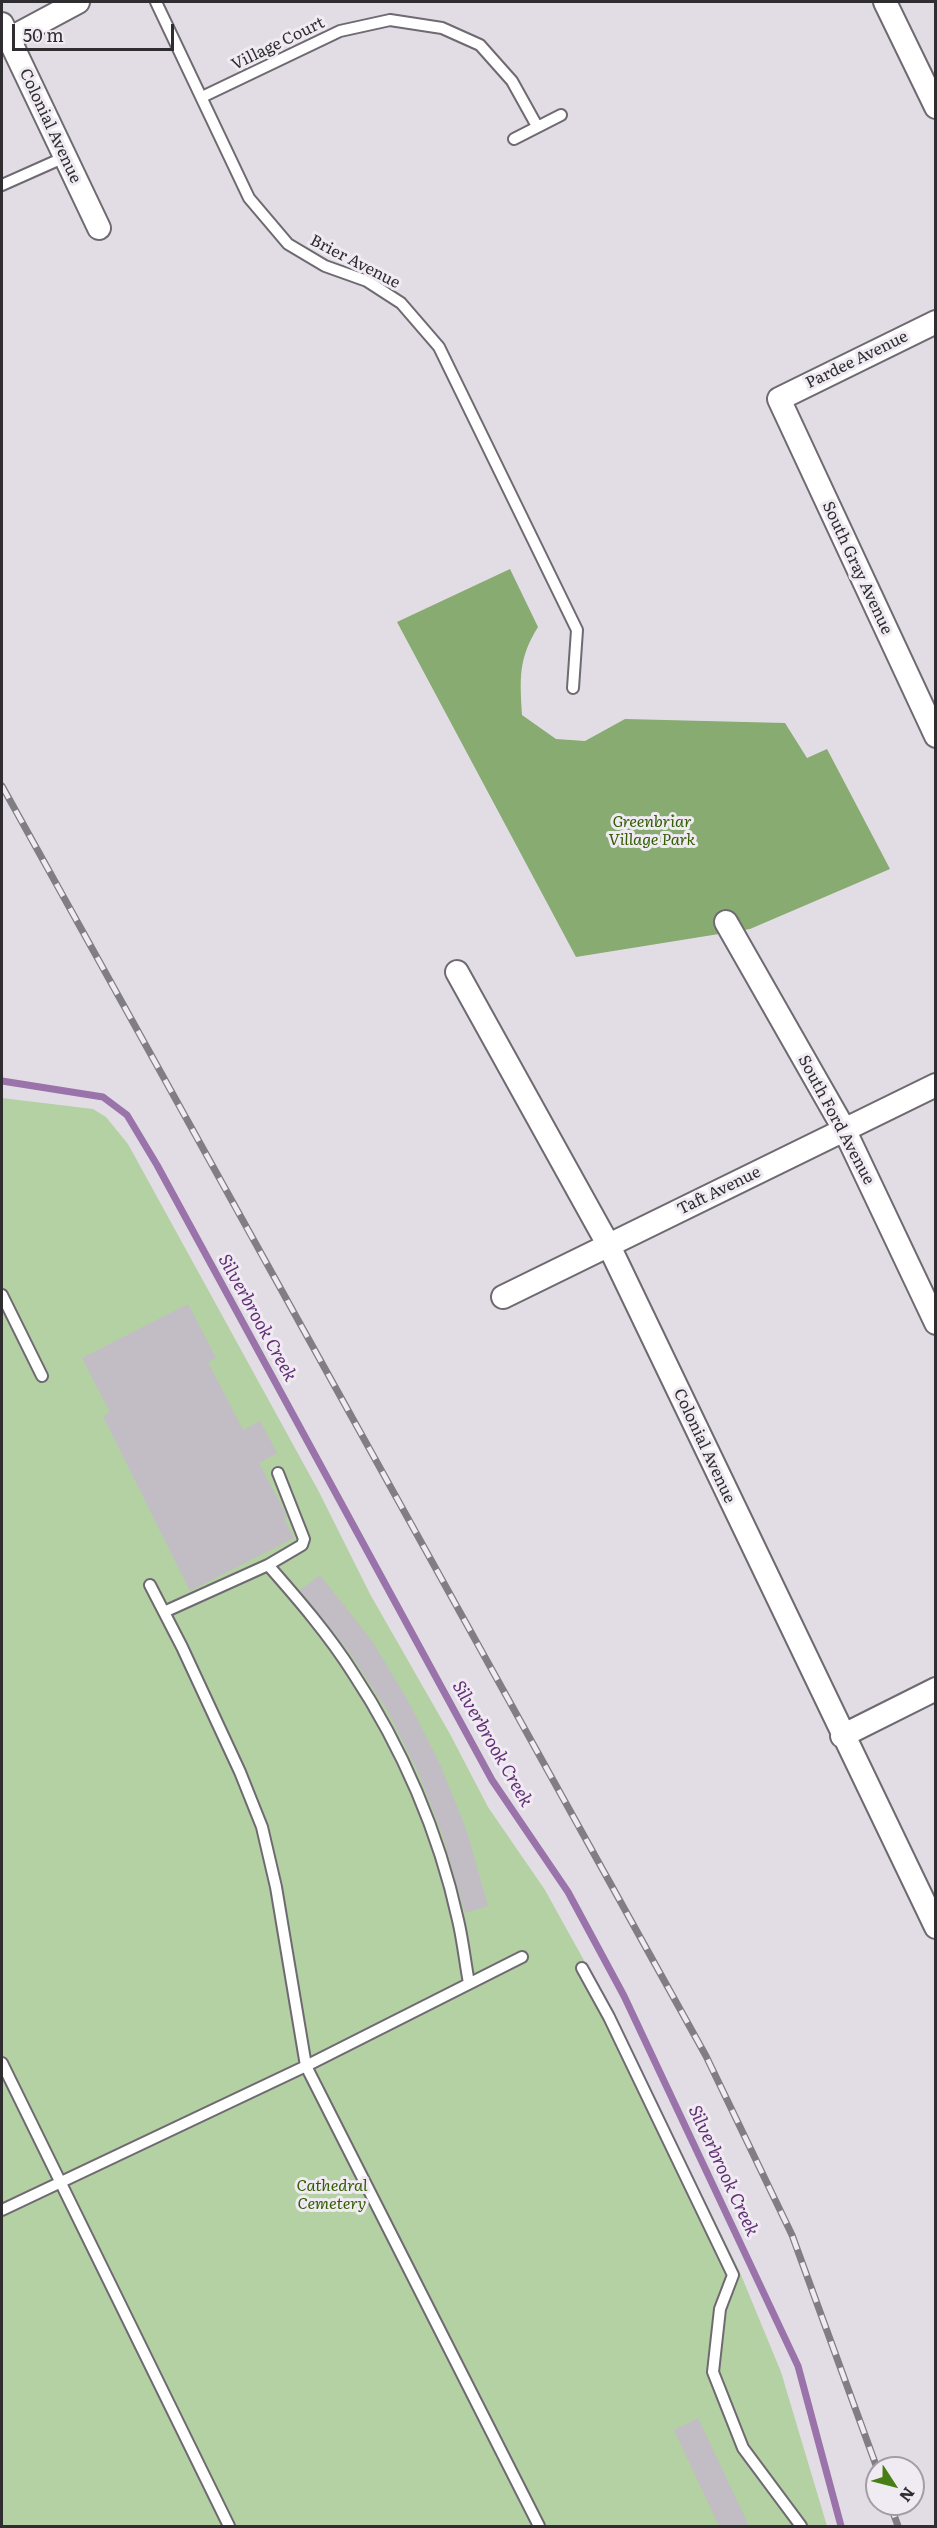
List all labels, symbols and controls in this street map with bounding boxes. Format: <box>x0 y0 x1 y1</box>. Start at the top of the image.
scale bar <box>15 12 177 50</box>
street label: Village Court <box>228 13 328 75</box>
text: 50 m <box>23 21 64 48</box>
street label: Colonial Avenue <box>15 66 85 186</box>
street label: Brier Avenue <box>307 231 403 293</box>
street label: Pardee Avenue <box>803 327 911 393</box>
street label: South Gray Avenue <box>818 498 896 638</box>
park label: Greenbriar Village Park <box>609 812 695 850</box>
street label: South Ford Avenue <box>794 1052 878 1188</box>
street label: Taft Avenue <box>674 1163 764 1219</box>
water label: Silverbrook Creek <box>213 1251 301 1385</box>
street label: Colonial Avenue <box>669 1386 739 1506</box>
water label: Silverbrook Creek <box>447 1677 537 1811</box>
water label: Silverbrook Creek <box>683 2102 763 2240</box>
park label: Cathedral Cemetery <box>297 2176 367 2214</box>
north arrow <box>865 2456 925 2516</box>
text: N <box>894 2483 922 2508</box>

